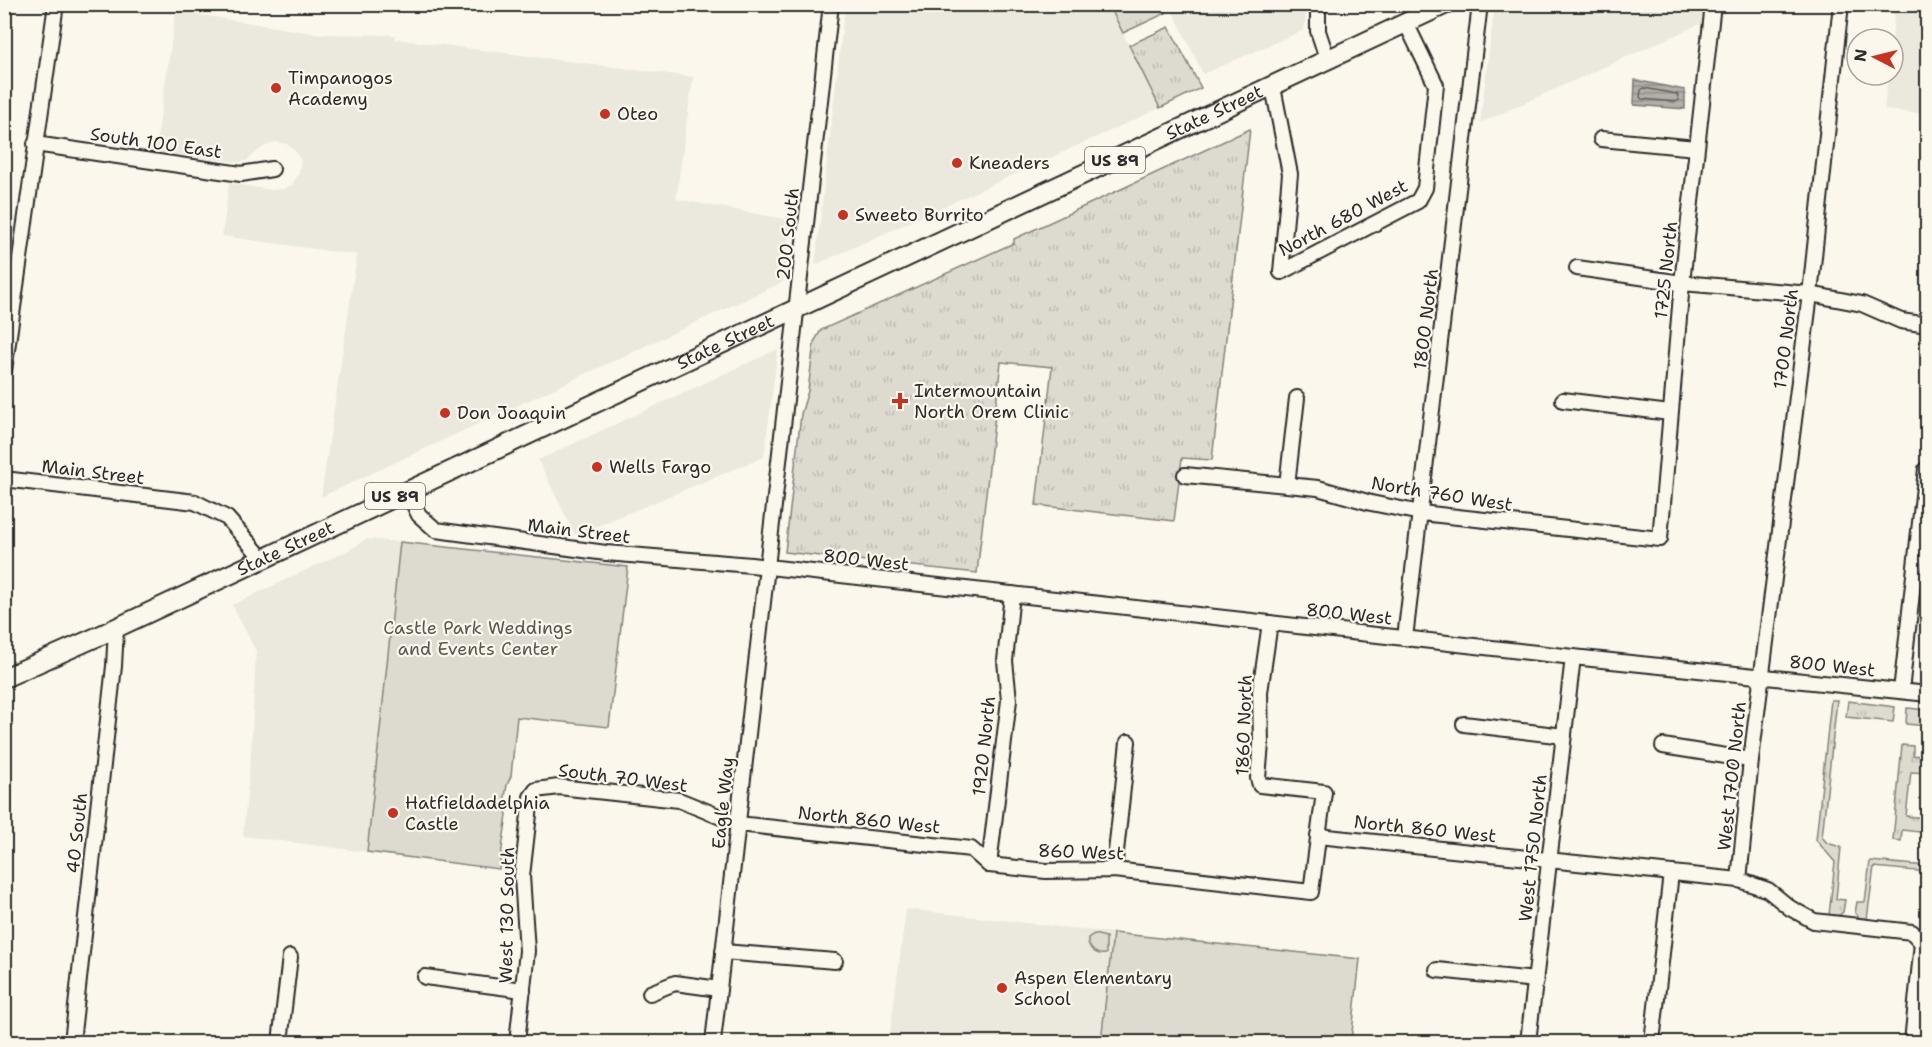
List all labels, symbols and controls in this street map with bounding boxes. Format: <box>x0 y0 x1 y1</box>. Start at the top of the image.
north arrow <box>1845 27 1905 87</box>
text: N <box>1849 48 1872 63</box>
place label: Timpanogos Academy <box>288 66 393 111</box>
street label: State Street <box>1162 79 1267 146</box>
marker: Timpanogos Academy <box>269 81 283 95</box>
place label: Oteo <box>617 102 658 126</box>
marker: Oteo <box>598 107 612 121</box>
street label: South 100 East <box>89 122 223 164</box>
road number: US 89 <box>1085 147 1145 173</box>
place label: Kneaders <box>969 151 1050 175</box>
marker: Kneaders <box>950 156 964 170</box>
street label: North 680 West <box>1274 174 1412 262</box>
street label: 200 South <box>771 186 805 282</box>
place label: Sweeto Burrito <box>855 203 984 227</box>
marker: Sweeto Burrito <box>836 208 850 222</box>
street label: 1725 North <box>1649 220 1683 320</box>
street label: 1800 North <box>1408 267 1444 371</box>
street label: 1700 North <box>1768 287 1804 391</box>
street label: State Street <box>673 309 778 375</box>
place label: Intermountain North Orem Clinic <box>914 379 1069 424</box>
marker: Intermountain North Orem Clinic <box>891 392 909 410</box>
place label: Don Joaquin <box>457 401 566 425</box>
marker: Don Joaquin <box>438 406 452 420</box>
street label: Main Street <box>40 454 146 490</box>
place label: Wells Fargo <box>609 455 711 479</box>
marker: Wells Fargo <box>590 460 604 474</box>
street label: North 760 West <box>1370 471 1515 517</box>
road number: US 89 <box>365 483 425 509</box>
street label: Main Street <box>526 513 632 549</box>
street label: State Street <box>233 515 338 582</box>
street label: 800 West <box>822 544 910 576</box>
street label: 800 West <box>1305 598 1393 630</box>
park label: Castle Park Weddings and Events Center <box>383 616 573 661</box>
street label: 800 West <box>1788 650 1876 682</box>
street label: 1860 North <box>1230 674 1258 776</box>
street label: 1920 North <box>967 695 1001 797</box>
street label: West 1700 North <box>1712 700 1752 852</box>
street label: Eagle Way <box>706 756 740 850</box>
street label: South 70 West <box>557 758 689 798</box>
street label: West 1750 North <box>1513 773 1553 923</box>
street label: 40 South <box>61 791 93 875</box>
place label: Hatfieldadelphia Castle <box>405 791 550 836</box>
street label: North 860 West <box>797 801 942 839</box>
marker: Hatfieldadelphia Castle <box>386 806 400 820</box>
street label: North 860 West <box>1353 810 1498 848</box>
street label: 860 West <box>1038 839 1124 865</box>
street label: West 130 South <box>494 847 520 983</box>
place label: Aspen Elementary School <box>1014 966 1172 1011</box>
marker: Aspen Elementary School <box>995 981 1009 995</box>

